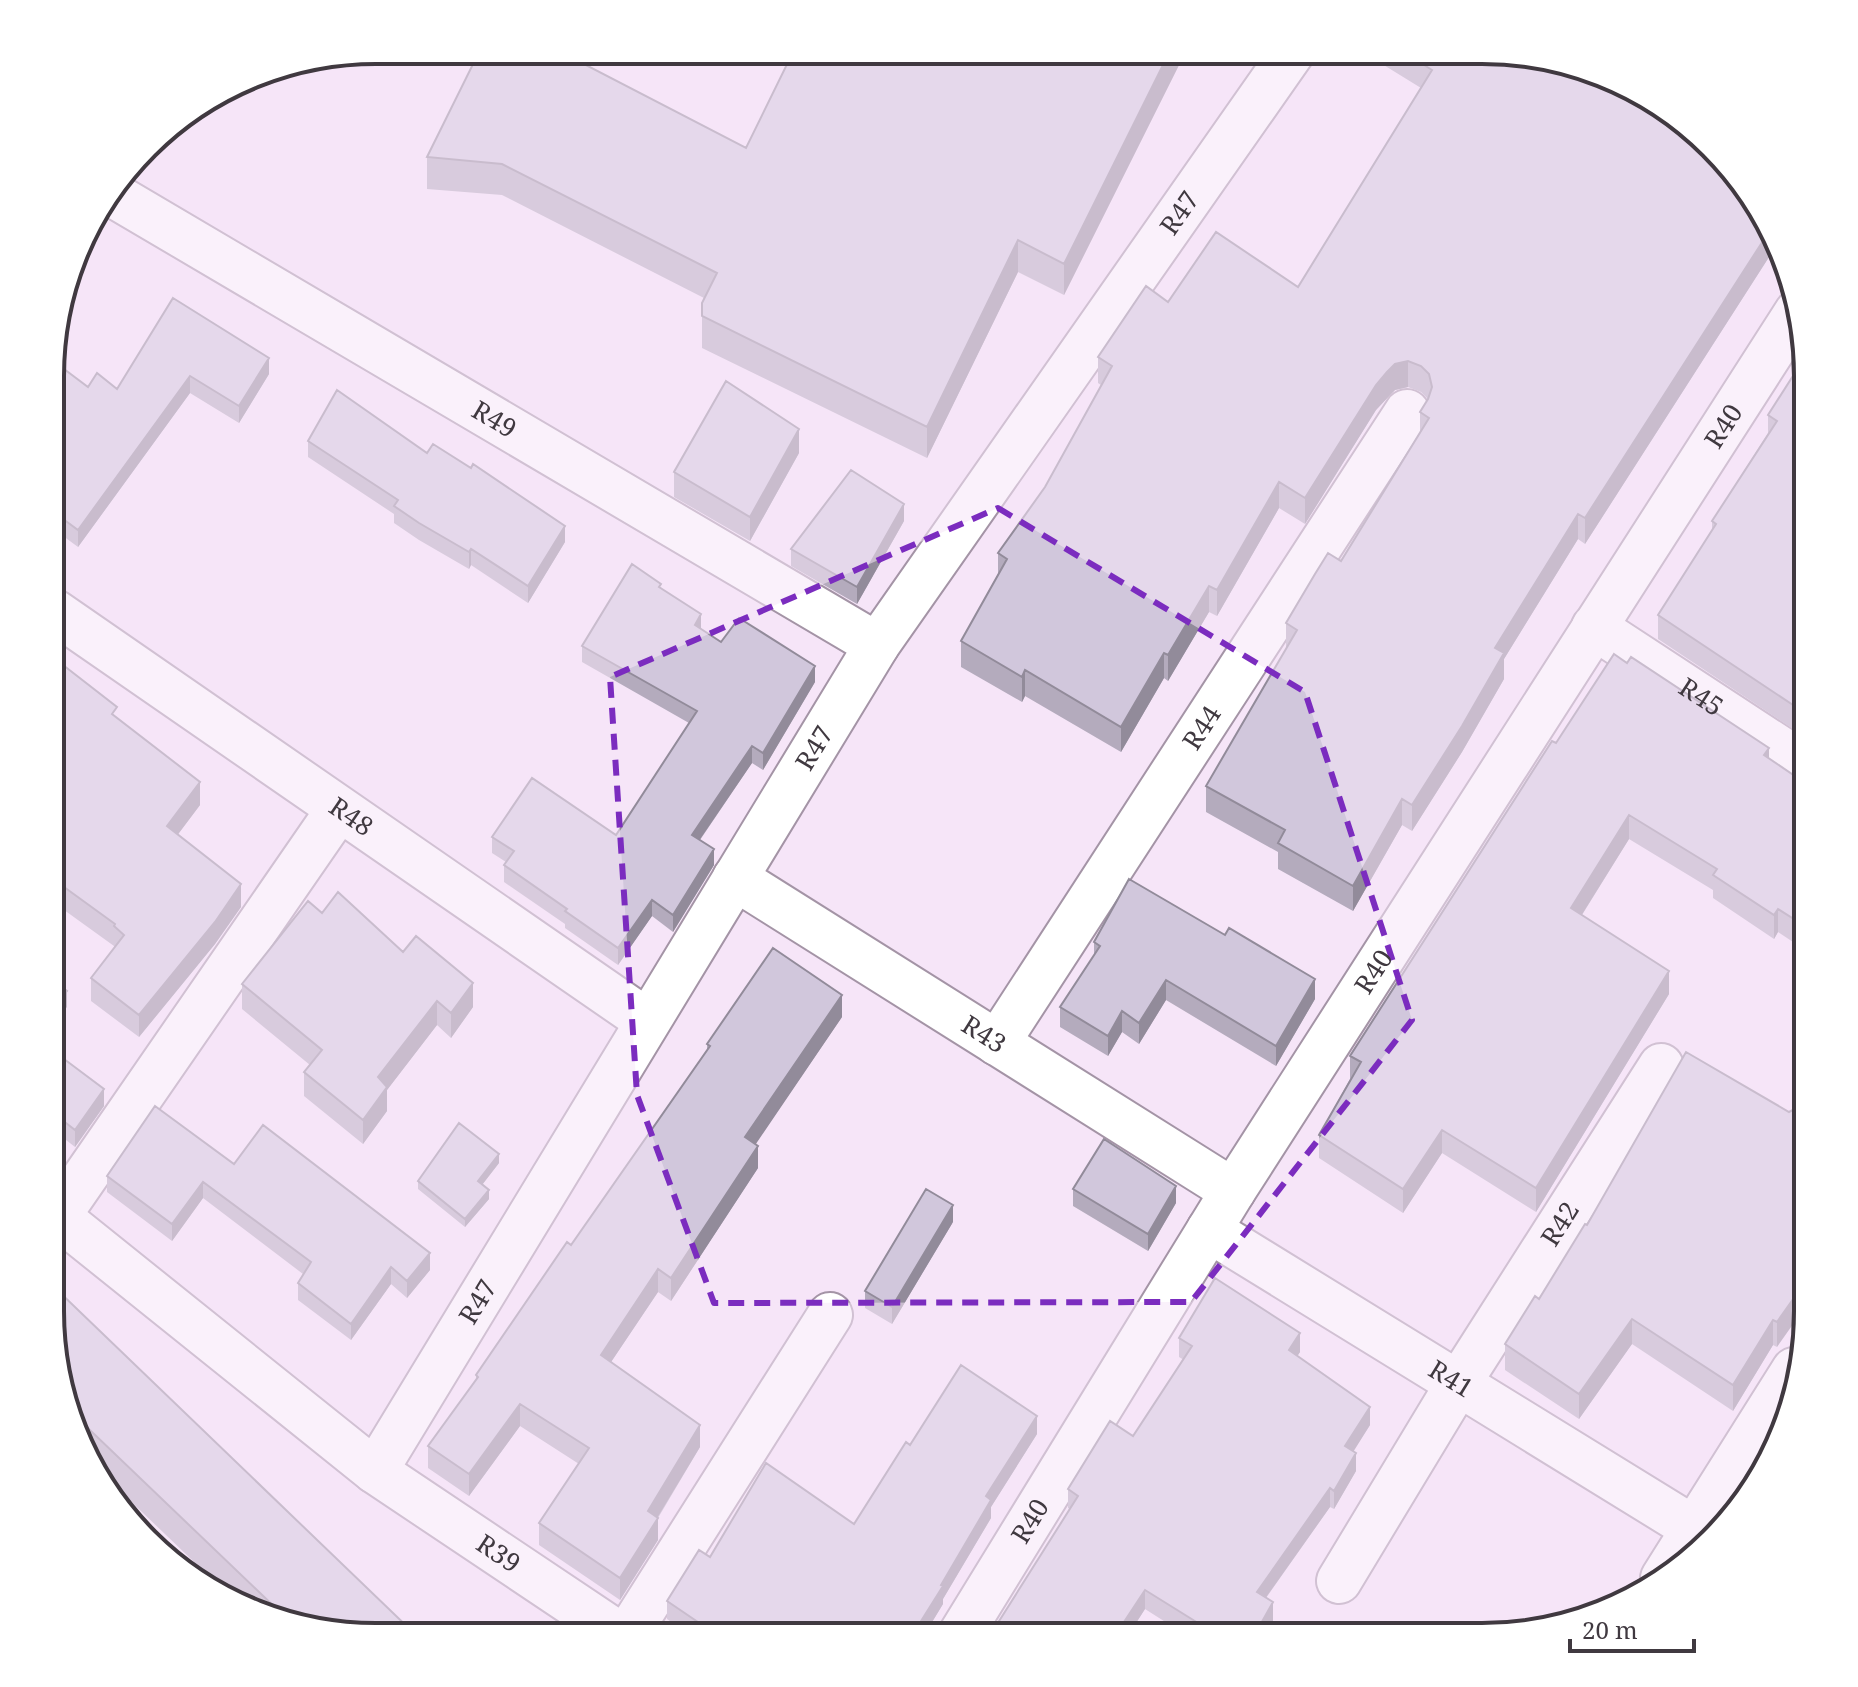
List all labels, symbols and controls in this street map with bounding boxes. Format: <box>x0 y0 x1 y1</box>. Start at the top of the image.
street label: R47 <box>1151 183 1207 242</box>
street label: R49 <box>466 391 524 446</box>
street label: R40 <box>1695 397 1750 455</box>
street label: R45 <box>1672 669 1731 724</box>
street label: R44 <box>1173 698 1229 756</box>
street label: R47 <box>786 718 841 777</box>
street label: R48 <box>323 788 381 844</box>
street label: R40 <box>1345 942 1400 1000</box>
street label: R43 <box>955 1006 1014 1061</box>
street label: R42 <box>1532 1194 1587 1253</box>
street label: R47 <box>450 1272 504 1330</box>
street label: R41 <box>1422 1351 1480 1405</box>
street label: R40 <box>1002 1492 1057 1550</box>
street label: R39 <box>470 1525 528 1581</box>
scale bar <box>1570 1603 1694 1653</box>
text: 20 m <box>1582 1613 1638 1646</box>

